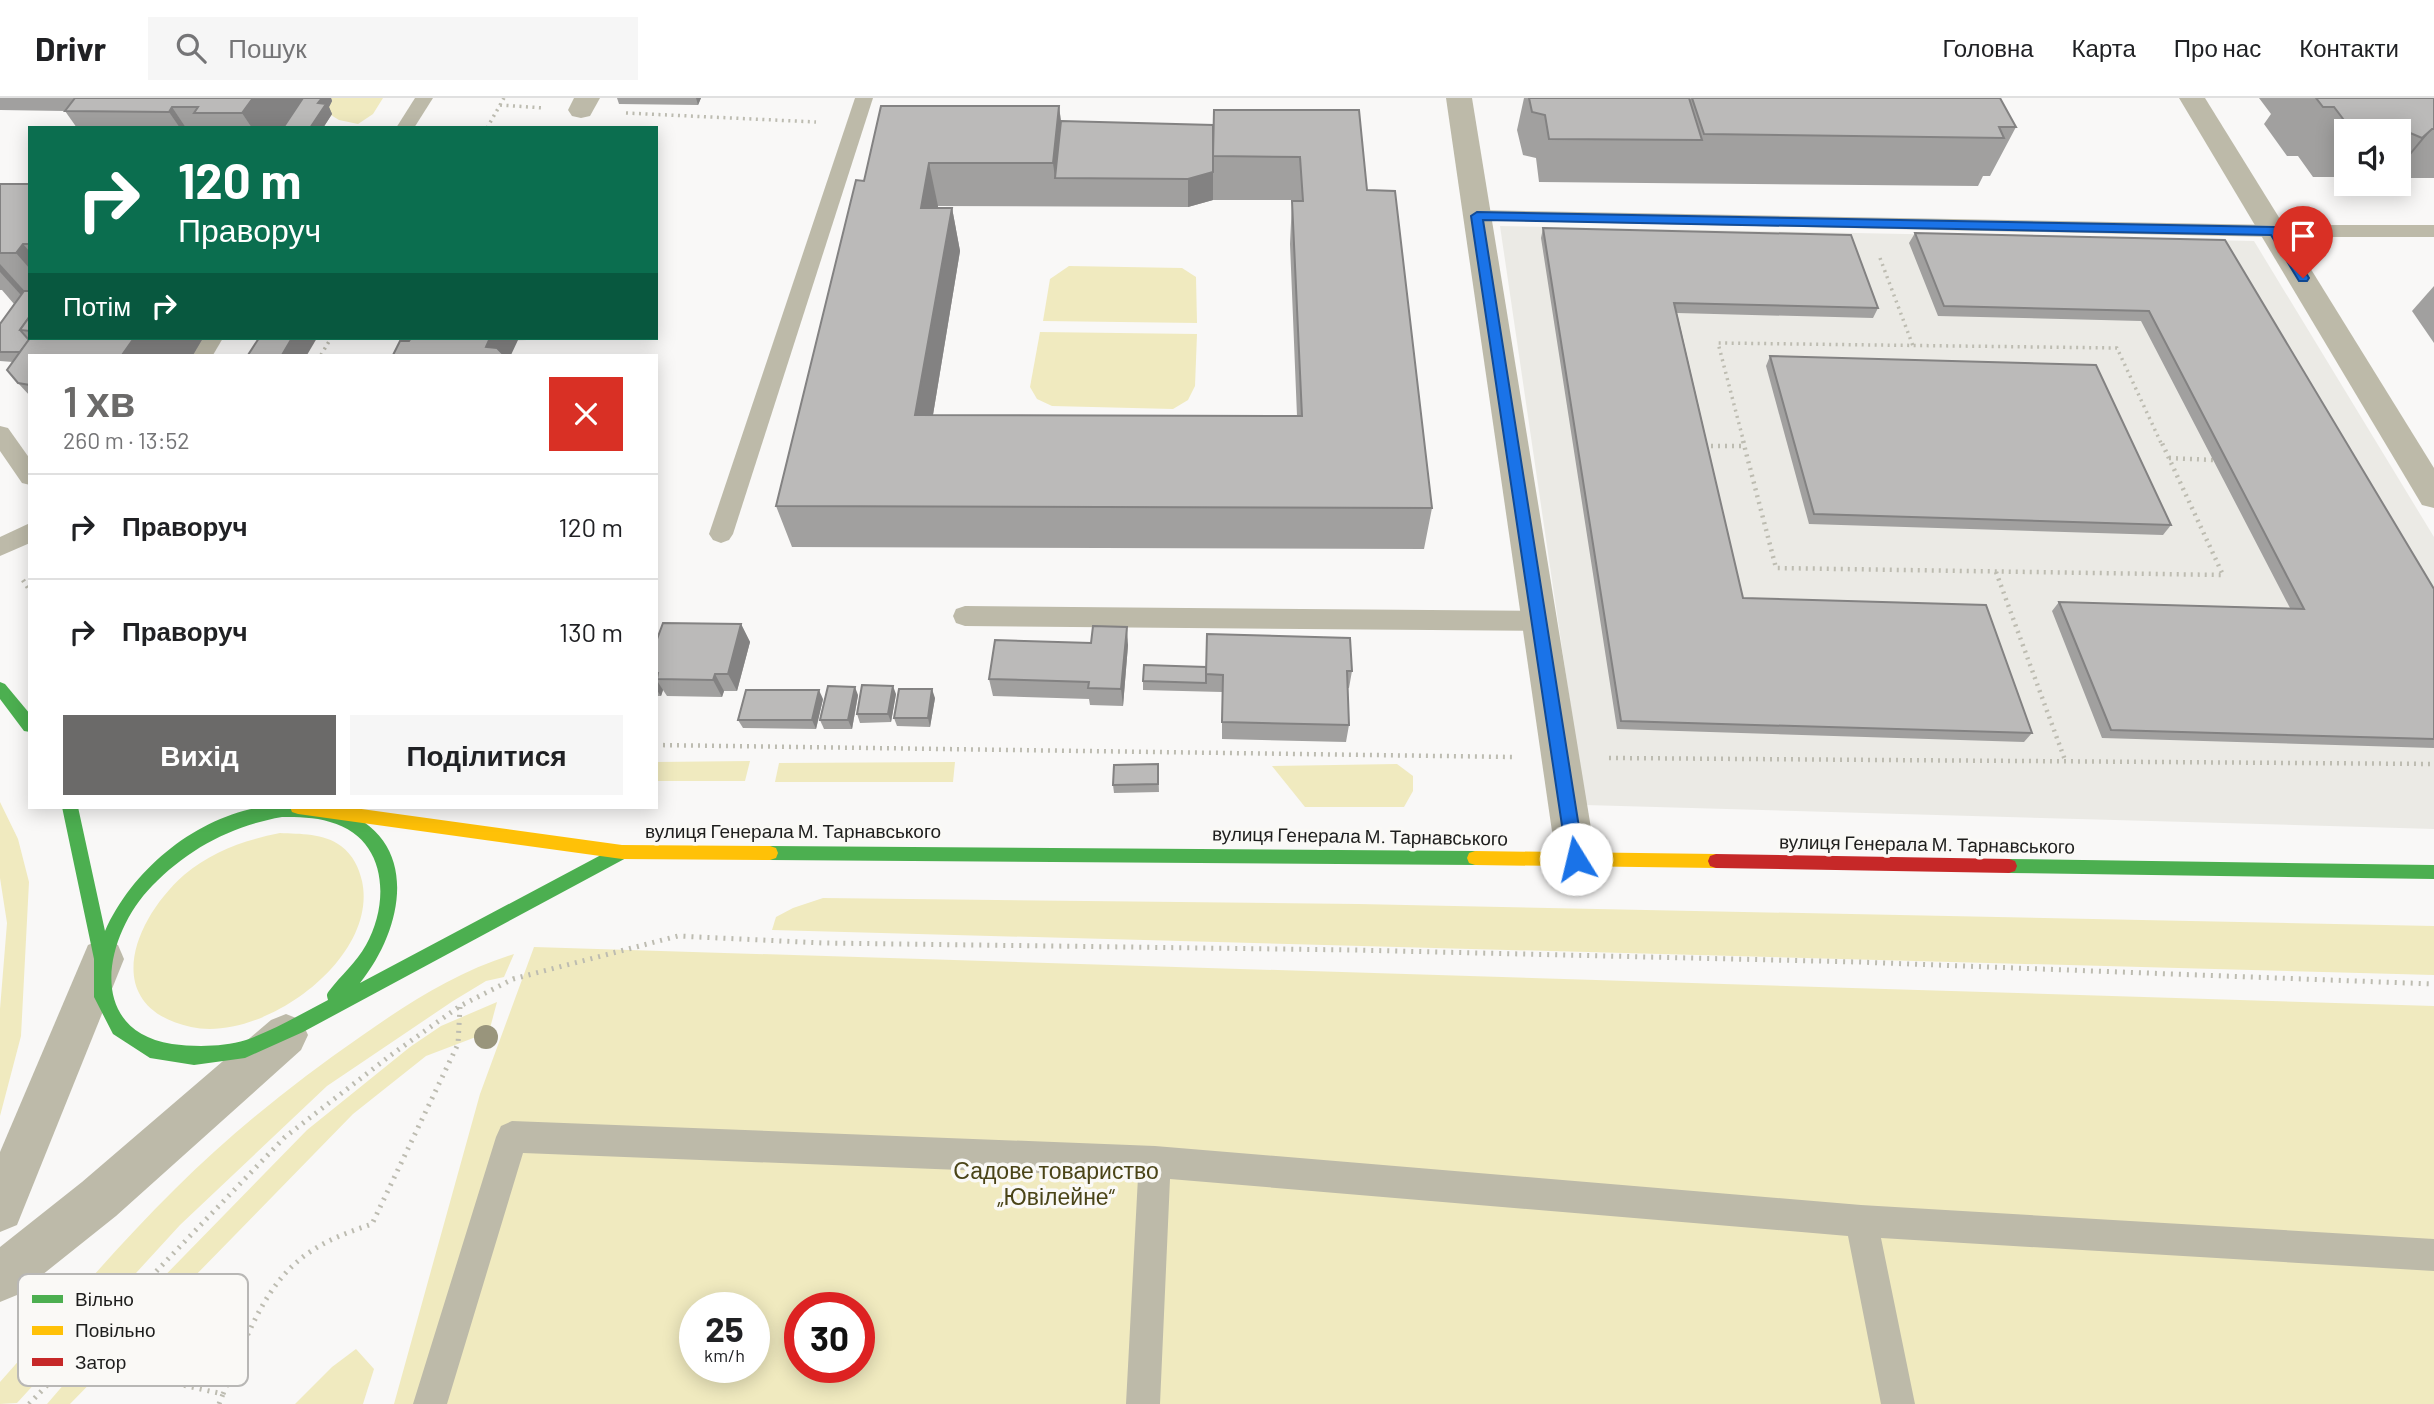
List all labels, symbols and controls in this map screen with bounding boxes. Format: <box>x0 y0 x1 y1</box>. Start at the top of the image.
search box <box>148 17 638 80</box>
text: Drivr <box>35 28 106 68</box>
icon: search <box>172 29 210 67</box>
text: Пошук <box>228 32 307 63</box>
text: Головна <box>1942 33 2034 62</box>
text: Карта <box>2072 33 2136 62</box>
text: Про нас <box>2174 33 2261 62</box>
text: Контакти <box>2299 33 2399 62</box>
map controls <box>2334 119 2411 196</box>
button: sound <box>2334 119 2411 196</box>
text: 120 m <box>178 150 301 209</box>
icon: right <box>63 154 154 245</box>
pin <box>2273 206 2333 278</box>
text: Праворуч <box>178 210 321 248</box>
icon: arrive <box>2284 217 2322 255</box>
icon: right <box>145 287 183 325</box>
text: Потім <box>63 290 131 321</box>
text: 1 хв <box>63 375 135 425</box>
button: close <box>549 377 623 451</box>
text: 260 m · 13:52 <box>63 426 190 454</box>
icon: right <box>63 508 101 546</box>
text: Праворуч <box>122 510 248 541</box>
text: 120 m <box>559 511 623 542</box>
icon: right <box>63 613 101 651</box>
text: Праворуч <box>122 615 248 646</box>
text: 130 m <box>559 616 623 647</box>
button: Вихід <box>63 715 336 795</box>
button: Поділитися <box>350 715 623 795</box>
street label: вулиця Генерала М. Тарнавського <box>645 819 941 842</box>
street label: вулиця Генерала М. Тарнавського <box>1212 821 1508 850</box>
position arrow <box>1539 822 1613 896</box>
street label: вулиця Генерала М. Тарнавського <box>1779 829 2075 858</box>
park label: Садове товариство „Ювілейне“ <box>953 1156 1159 1210</box>
legend <box>18 1274 248 1386</box>
text: Вільно <box>75 1287 134 1310</box>
speed limit sign: 30 <box>784 1292 875 1383</box>
text: 25 <box>705 1307 744 1349</box>
text: Повільно <box>75 1318 156 1341</box>
text: km/h <box>704 1344 745 1366</box>
text: Затор <box>75 1350 126 1373</box>

